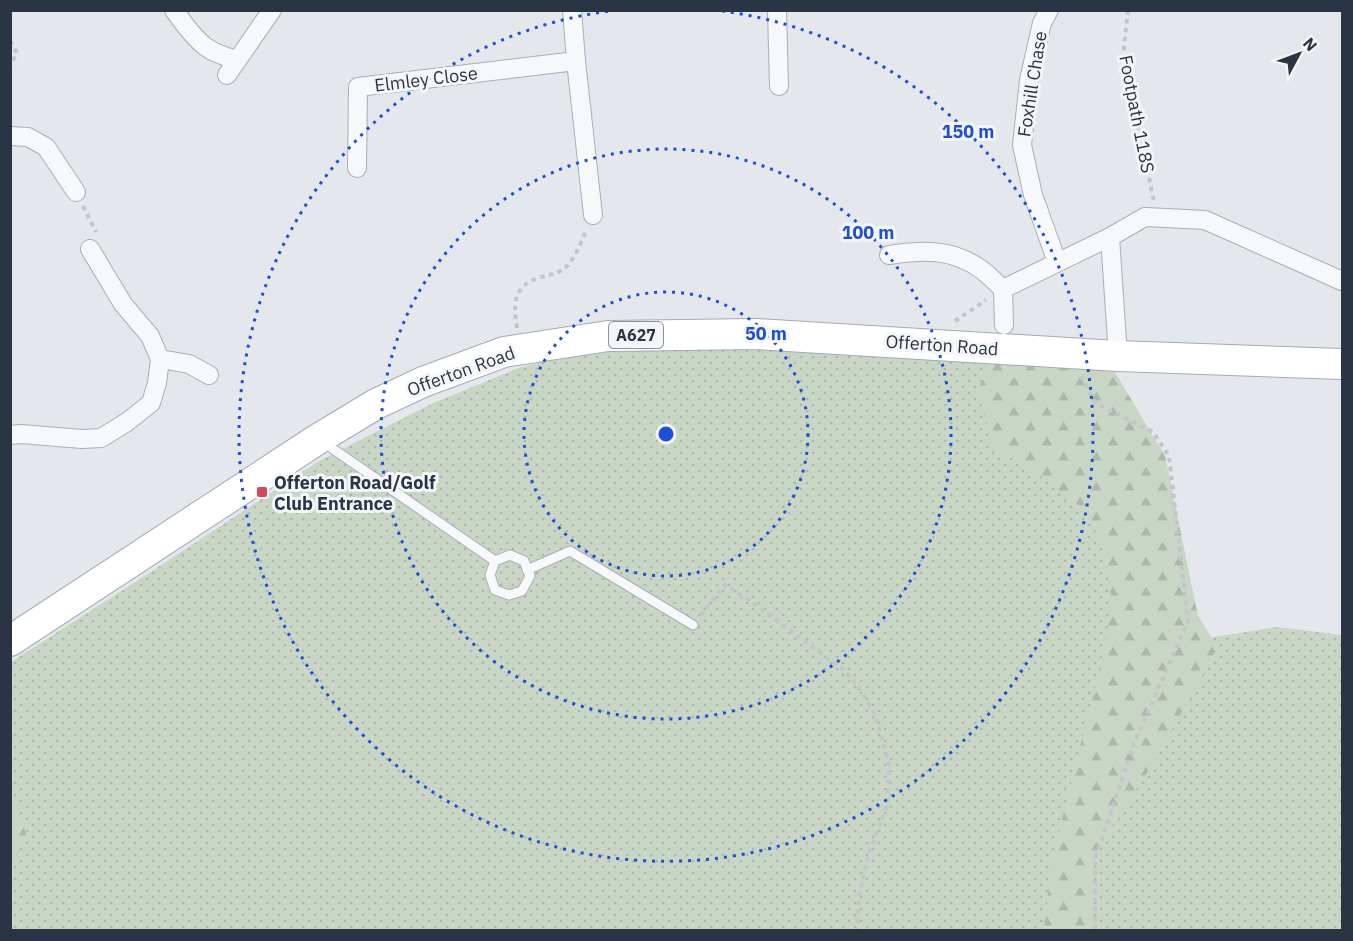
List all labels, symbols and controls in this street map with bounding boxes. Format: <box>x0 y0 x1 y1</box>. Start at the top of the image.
north arrow <box>1269 24 1329 84</box>
street label: Foxhill Chase <box>1012 29 1052 139</box>
text: N <box>1299 33 1322 55</box>
street label: Footpath 118S <box>1114 53 1160 175</box>
street label: Elmley Close <box>373 61 479 97</box>
text: 150 m <box>942 120 994 143</box>
text: 100 m <box>842 221 894 244</box>
road number: A627 <box>609 322 663 348</box>
text: 50 m <box>745 322 787 345</box>
street label: Offerton Road <box>885 330 999 360</box>
street label: Offerton Road <box>404 341 518 401</box>
centre of rings <box>656 424 676 444</box>
place label: Offerton Road/Golf Club Entrance <box>274 471 436 515</box>
marker: Offerton Road/Golf Club Entrance <box>255 485 269 499</box>

